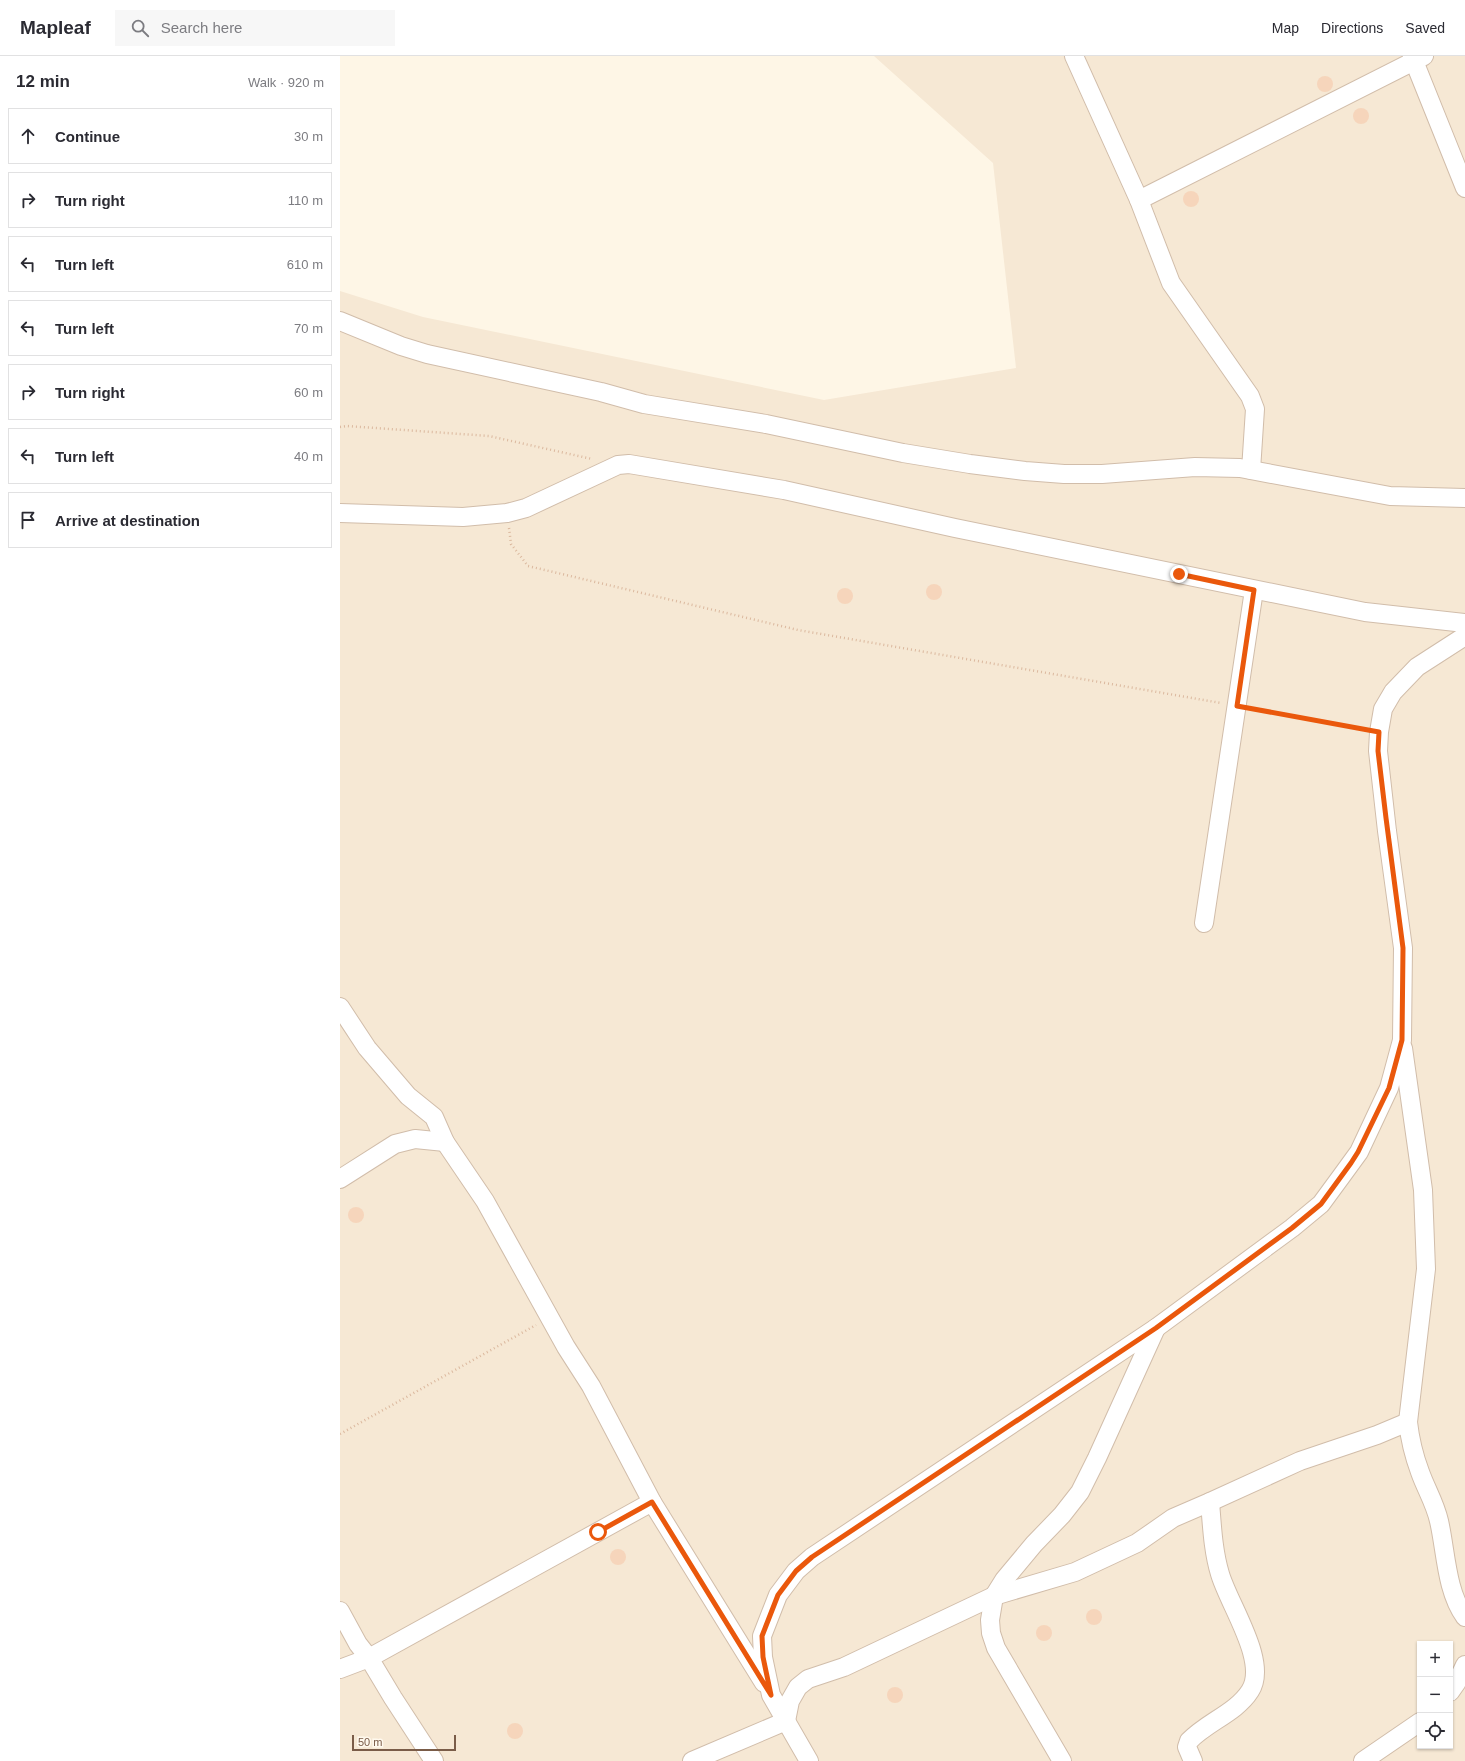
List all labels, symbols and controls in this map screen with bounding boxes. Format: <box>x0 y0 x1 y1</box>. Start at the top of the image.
search box <box>115 10 395 46</box>
text: Mapleaf <box>20 17 91 38</box>
icon: search <box>129 17 151 39</box>
text: Search here <box>161 19 242 36</box>
text: Map <box>1272 20 1299 36</box>
text: Directions <box>1321 20 1383 36</box>
text: Saved <box>1405 20 1445 36</box>
text: 12 min <box>16 72 70 91</box>
text: Walk · 920 m <box>248 75 324 90</box>
icon: ahead <box>17 125 39 147</box>
text: Continue <box>55 128 120 145</box>
text: 30 m <box>294 129 323 144</box>
icon: right <box>17 189 39 211</box>
text: Turn right <box>55 192 125 209</box>
text: 110 m <box>288 193 323 208</box>
icon: left <box>17 253 39 275</box>
text: Turn left <box>55 256 114 273</box>
text: 610 m <box>287 257 323 272</box>
icon: left <box>17 317 39 339</box>
text: Turn left <box>55 320 114 337</box>
text: 70 m <box>294 321 323 336</box>
icon: right <box>17 381 39 403</box>
text: Turn right <box>55 384 125 401</box>
text: 60 m <box>294 385 323 400</box>
icon: left <box>17 445 39 467</box>
text: Turn left <box>55 448 114 465</box>
text: 40 m <box>294 449 323 464</box>
icon: arrive <box>17 509 39 531</box>
text: Arrive at destination <box>55 512 200 529</box>
route end <box>1170 565 1188 583</box>
route start <box>589 1523 607 1541</box>
map controls <box>1417 1641 1453 1749</box>
button: + <box>1417 1641 1453 1677</box>
button: − <box>1417 1677 1453 1713</box>
button: locate <box>1417 1713 1453 1749</box>
scale bar <box>352 1733 456 1752</box>
text: 50 m <box>358 1736 382 1748</box>

